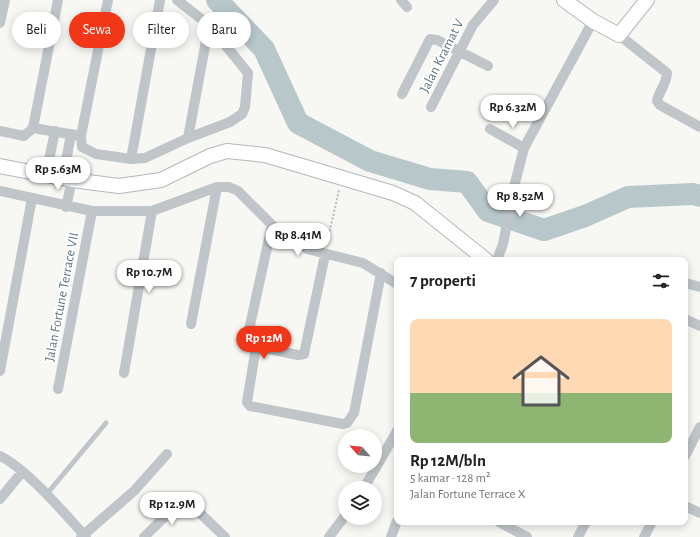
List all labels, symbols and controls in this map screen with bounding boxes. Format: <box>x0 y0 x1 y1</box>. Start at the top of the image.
chip: Beli <box>12 12 61 48</box>
chip: Sewa <box>69 12 125 48</box>
chip: Filter <box>133 12 189 48</box>
chip: Baru <box>197 12 251 48</box>
street label: Jalan Kramat V <box>418 17 467 95</box>
pin: Rp 6.32M <box>472 95 554 129</box>
text: Rp 6.32M <box>489 101 537 114</box>
pin: Rp 5.63M <box>17 157 99 191</box>
text: Rp 5.63M <box>35 163 81 176</box>
pin: Rp 8.52M <box>479 184 561 218</box>
text: Rp 8.52M <box>496 190 544 203</box>
pin: Rp 8.41M <box>257 223 339 257</box>
text: Rp 8.41M <box>274 229 322 242</box>
street label: Jalan Fortune Terrace VII <box>43 231 81 363</box>
pin: Rp 10.7M <box>108 260 190 294</box>
text: Rp 10.7M <box>126 266 172 279</box>
icon: filters <box>650 270 672 292</box>
text: 7 properti <box>410 272 476 289</box>
pin: Rp 12M <box>231 326 297 360</box>
text: Rp 12M <box>245 332 283 345</box>
icon: home <box>505 345 577 417</box>
north arrow <box>338 429 382 473</box>
map controls <box>338 429 382 525</box>
text: Rp 12M/bln <box>410 452 486 469</box>
text: 5 kamar · 128 m² <box>410 472 491 485</box>
button: layers <box>338 481 382 525</box>
text: Jalan Fortune Terrace X <box>410 488 525 501</box>
pin: Rp 12.9M <box>131 492 213 526</box>
text: Rp 12.9M <box>149 498 195 511</box>

